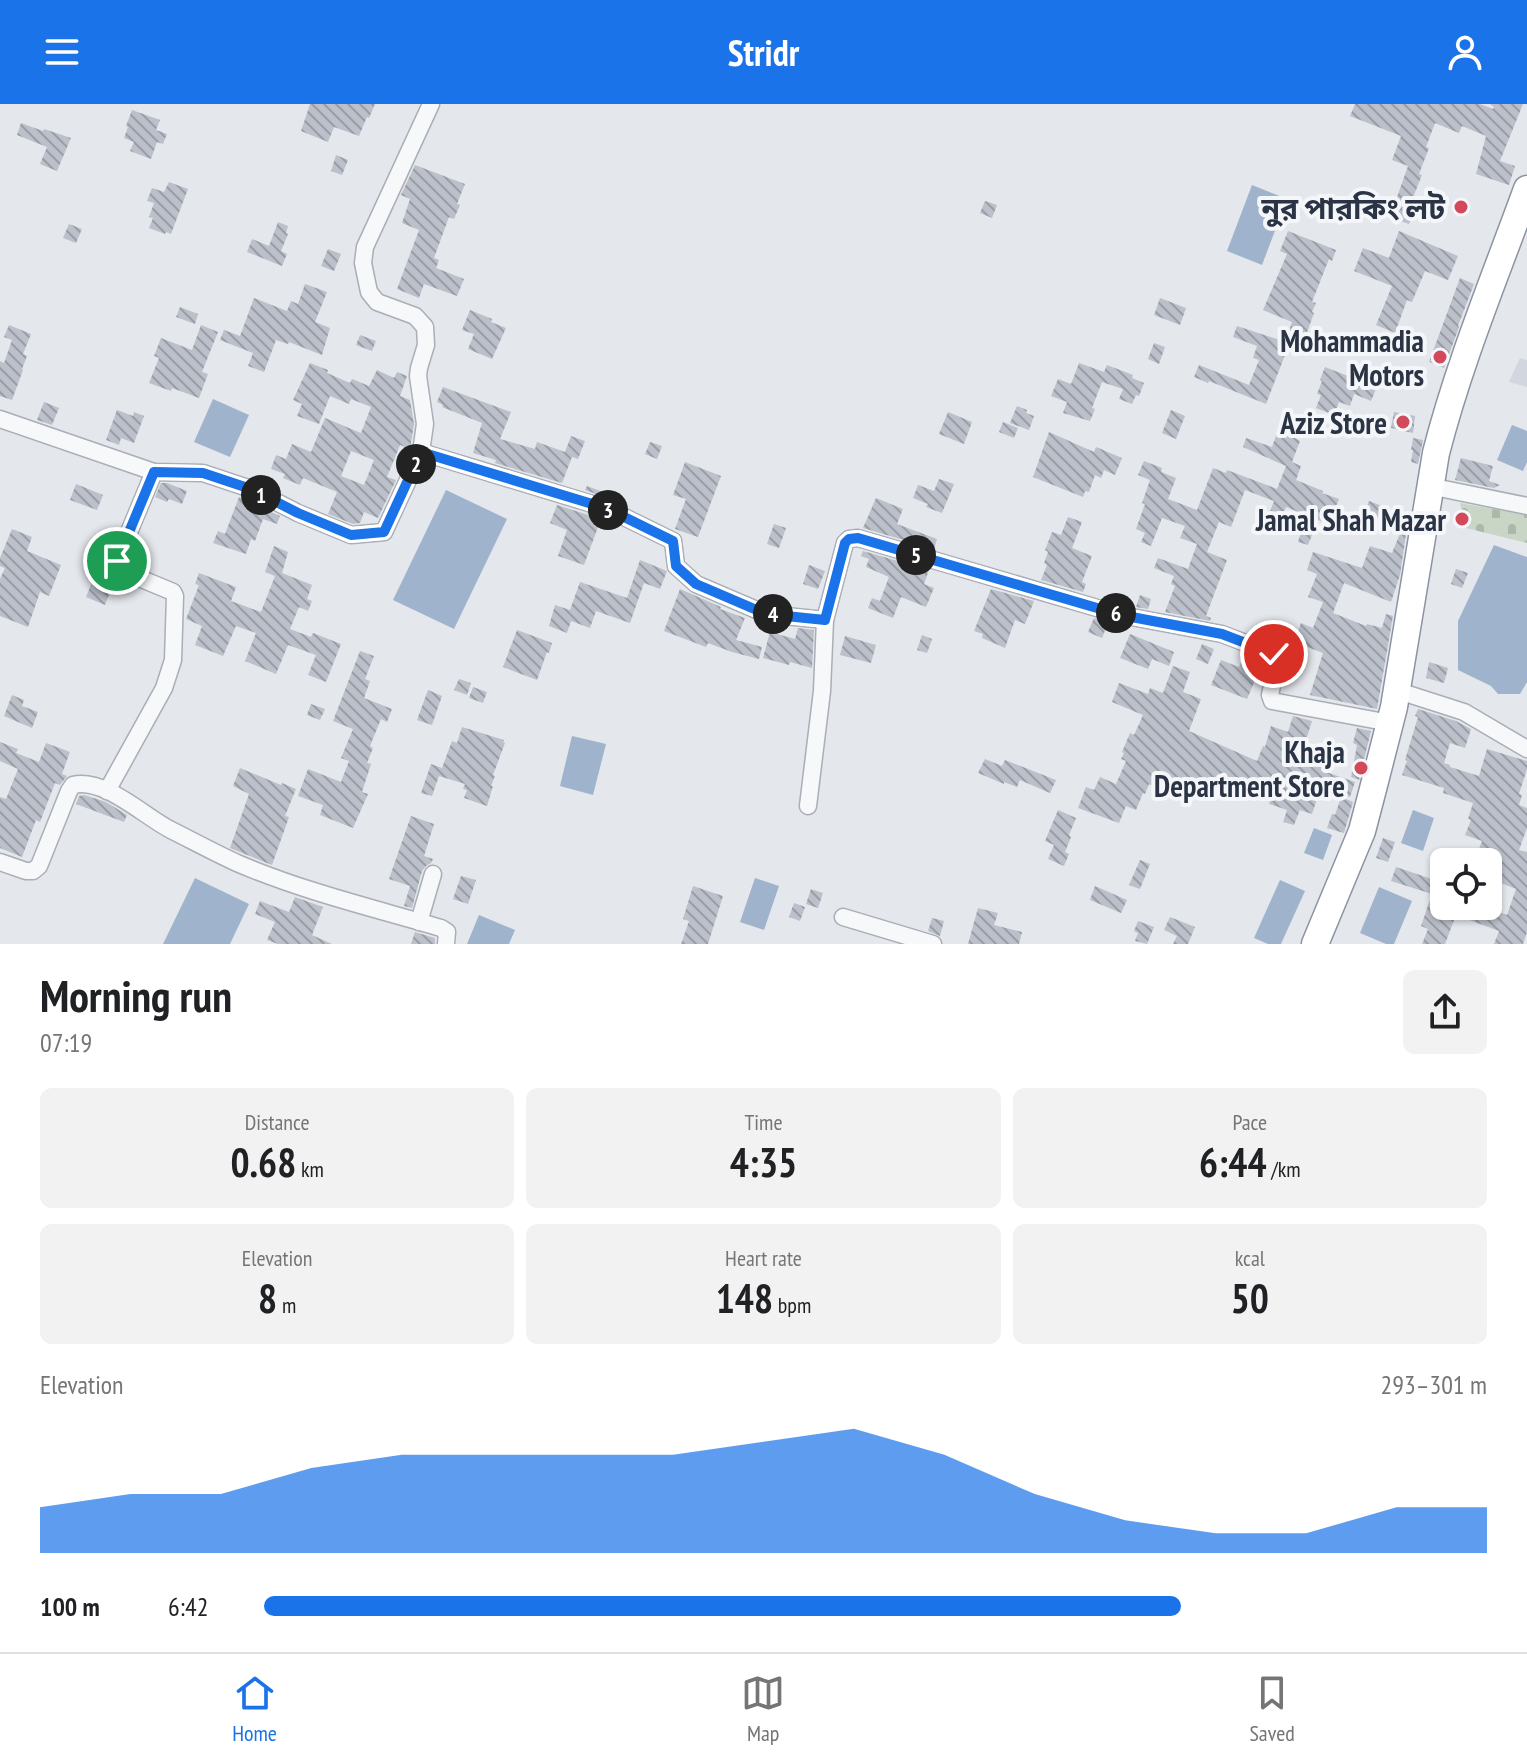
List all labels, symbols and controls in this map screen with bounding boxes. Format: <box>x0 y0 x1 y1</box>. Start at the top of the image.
text: Stridr <box>728 29 799 76</box>
icon: menu <box>40 30 84 74</box>
icon: person <box>1443 30 1487 74</box>
place label: নুর পারকিং লট <box>1260 188 1446 227</box>
marker: নুর পারকিং লট <box>1452 198 1470 216</box>
place label: Mohammadia Motors <box>1280 321 1424 394</box>
marker: Mohammadia Motors <box>1431 348 1449 366</box>
place label: Aziz Store <box>1279 403 1387 442</box>
marker: Aziz Store <box>1394 413 1412 431</box>
pin: 2 <box>396 444 436 484</box>
text: 2 <box>411 450 421 478</box>
pin: 1 <box>241 475 281 515</box>
text: 1 <box>256 481 266 509</box>
pin: 3 <box>588 490 628 530</box>
text: 3 <box>603 496 613 524</box>
place label: Jamal Shah Mazar <box>1255 500 1446 539</box>
marker: Jamal Shah Mazar <box>1453 510 1471 528</box>
pin <box>83 527 151 595</box>
pin: 5 <box>896 535 936 575</box>
icon: arrive <box>95 539 139 583</box>
text: 5 <box>911 541 921 569</box>
pin: 6 <box>1096 593 1136 633</box>
pin: 4 <box>753 594 793 634</box>
text: 6 <box>1111 599 1121 627</box>
text: 4 <box>768 600 778 628</box>
pin <box>1240 620 1308 688</box>
icon: check <box>1252 632 1296 676</box>
place label: Khaja Department Store <box>1154 732 1345 805</box>
marker: Khaja Department Store <box>1352 759 1370 777</box>
map controls <box>1430 848 1502 920</box>
button: locate <box>1430 848 1502 920</box>
text: Morning run <box>40 967 232 1024</box>
button: share <box>1403 970 1487 1054</box>
text: 07:19 <box>40 1026 92 1059</box>
text: Distance <box>245 1108 310 1136</box>
text: Time <box>744 1108 783 1136</box>
text: Pace <box>1232 1108 1267 1136</box>
text: 0.68 <box>230 1136 296 1188</box>
text: 4:35 <box>730 1136 797 1188</box>
text: 6:44 <box>1199 1136 1267 1188</box>
text: km <box>296 1155 324 1183</box>
text: /km <box>1267 1155 1301 1183</box>
text: Elevation <box>242 1244 312 1272</box>
text: Heart rate <box>725 1244 802 1272</box>
text: kcal <box>1235 1244 1265 1272</box>
text: 8 <box>258 1272 277 1324</box>
text: 148 <box>716 1272 773 1324</box>
text: 50 <box>1231 1272 1269 1324</box>
text: m <box>277 1291 296 1319</box>
text: bpm <box>773 1291 811 1319</box>
text: Elevation <box>40 1368 123 1401</box>
text: 293–301 m <box>1381 1368 1487 1401</box>
text: 100 m <box>40 1590 100 1623</box>
text: 6:42 <box>168 1590 208 1623</box>
tab: Home <box>232 1671 277 1747</box>
tab: Map <box>741 1671 785 1747</box>
tab: Saved <box>1249 1671 1295 1747</box>

